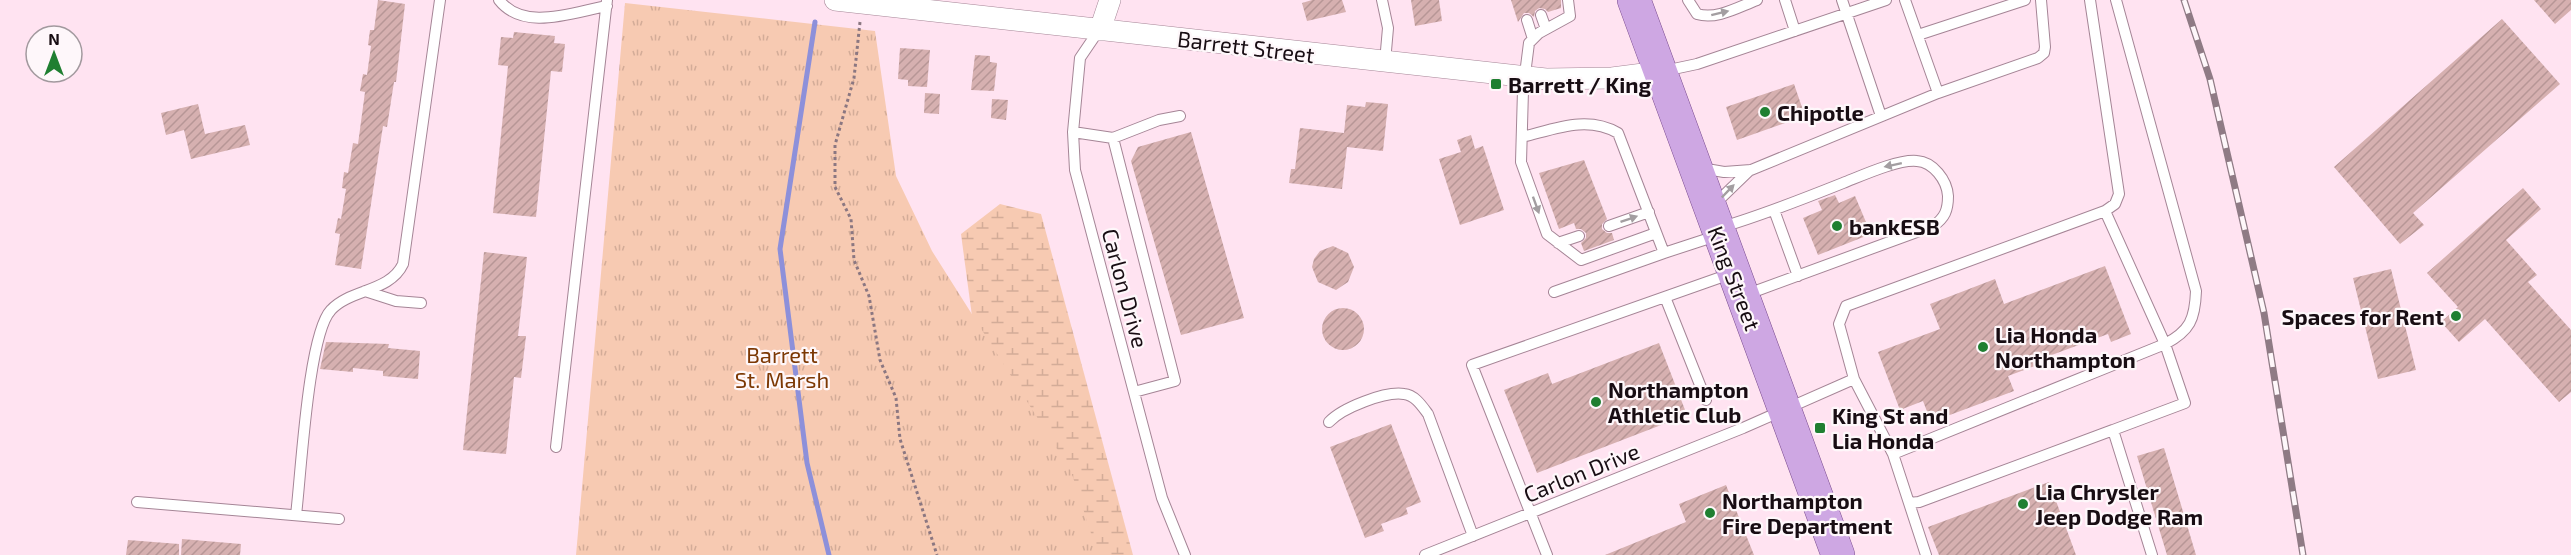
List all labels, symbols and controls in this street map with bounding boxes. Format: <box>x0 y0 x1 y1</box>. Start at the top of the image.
one-way arrow <box>1710 8 1729 18</box>
north arrow <box>24 24 84 84</box>
street label: Barrett Street <box>1176 25 1316 67</box>
text: N <box>48 29 60 48</box>
place label: Barrett / King <box>1508 71 1652 97</box>
marker: Barrett / King <box>1489 77 1503 91</box>
place label: Chipotle <box>1777 99 1864 125</box>
marker: Chipotle <box>1758 105 1772 119</box>
one-way arrow <box>1884 161 1903 171</box>
one-way arrow <box>1721 184 1735 198</box>
one-way arrow <box>1532 196 1542 214</box>
place label: bankESB <box>1849 213 1940 239</box>
one-way arrow <box>1620 214 1638 223</box>
marker: bankESB <box>1830 219 1844 233</box>
street label: King Street <box>1703 222 1767 334</box>
street label: Carlon Drive <box>1098 226 1154 350</box>
place label: Spaces for Rent <box>2282 303 2444 329</box>
marker: Spaces for Rent <box>2449 309 2463 323</box>
place label: Lia Honda Northampton <box>1995 321 2136 372</box>
marker: Lia Honda Northampton <box>1976 340 1990 354</box>
park label: Barrett St. Marsh <box>735 341 829 392</box>
place label: Northampton Athletic Club <box>1608 376 1749 427</box>
marker: Northampton Athletic Club <box>1589 395 1603 409</box>
place label: King St and Lia Honda <box>1832 402 1948 453</box>
marker: King St and Lia Honda <box>1813 421 1827 435</box>
street label: Carlon Drive <box>1519 437 1643 507</box>
place label: Lia Chrysler Jeep Dodge Ram <box>2035 478 2203 529</box>
place label: Northampton Fire Department <box>1722 487 1892 538</box>
marker: Lia Chrysler Jeep Dodge Ram <box>2016 497 2030 511</box>
marker: Northampton Fire Department <box>1703 506 1717 520</box>

